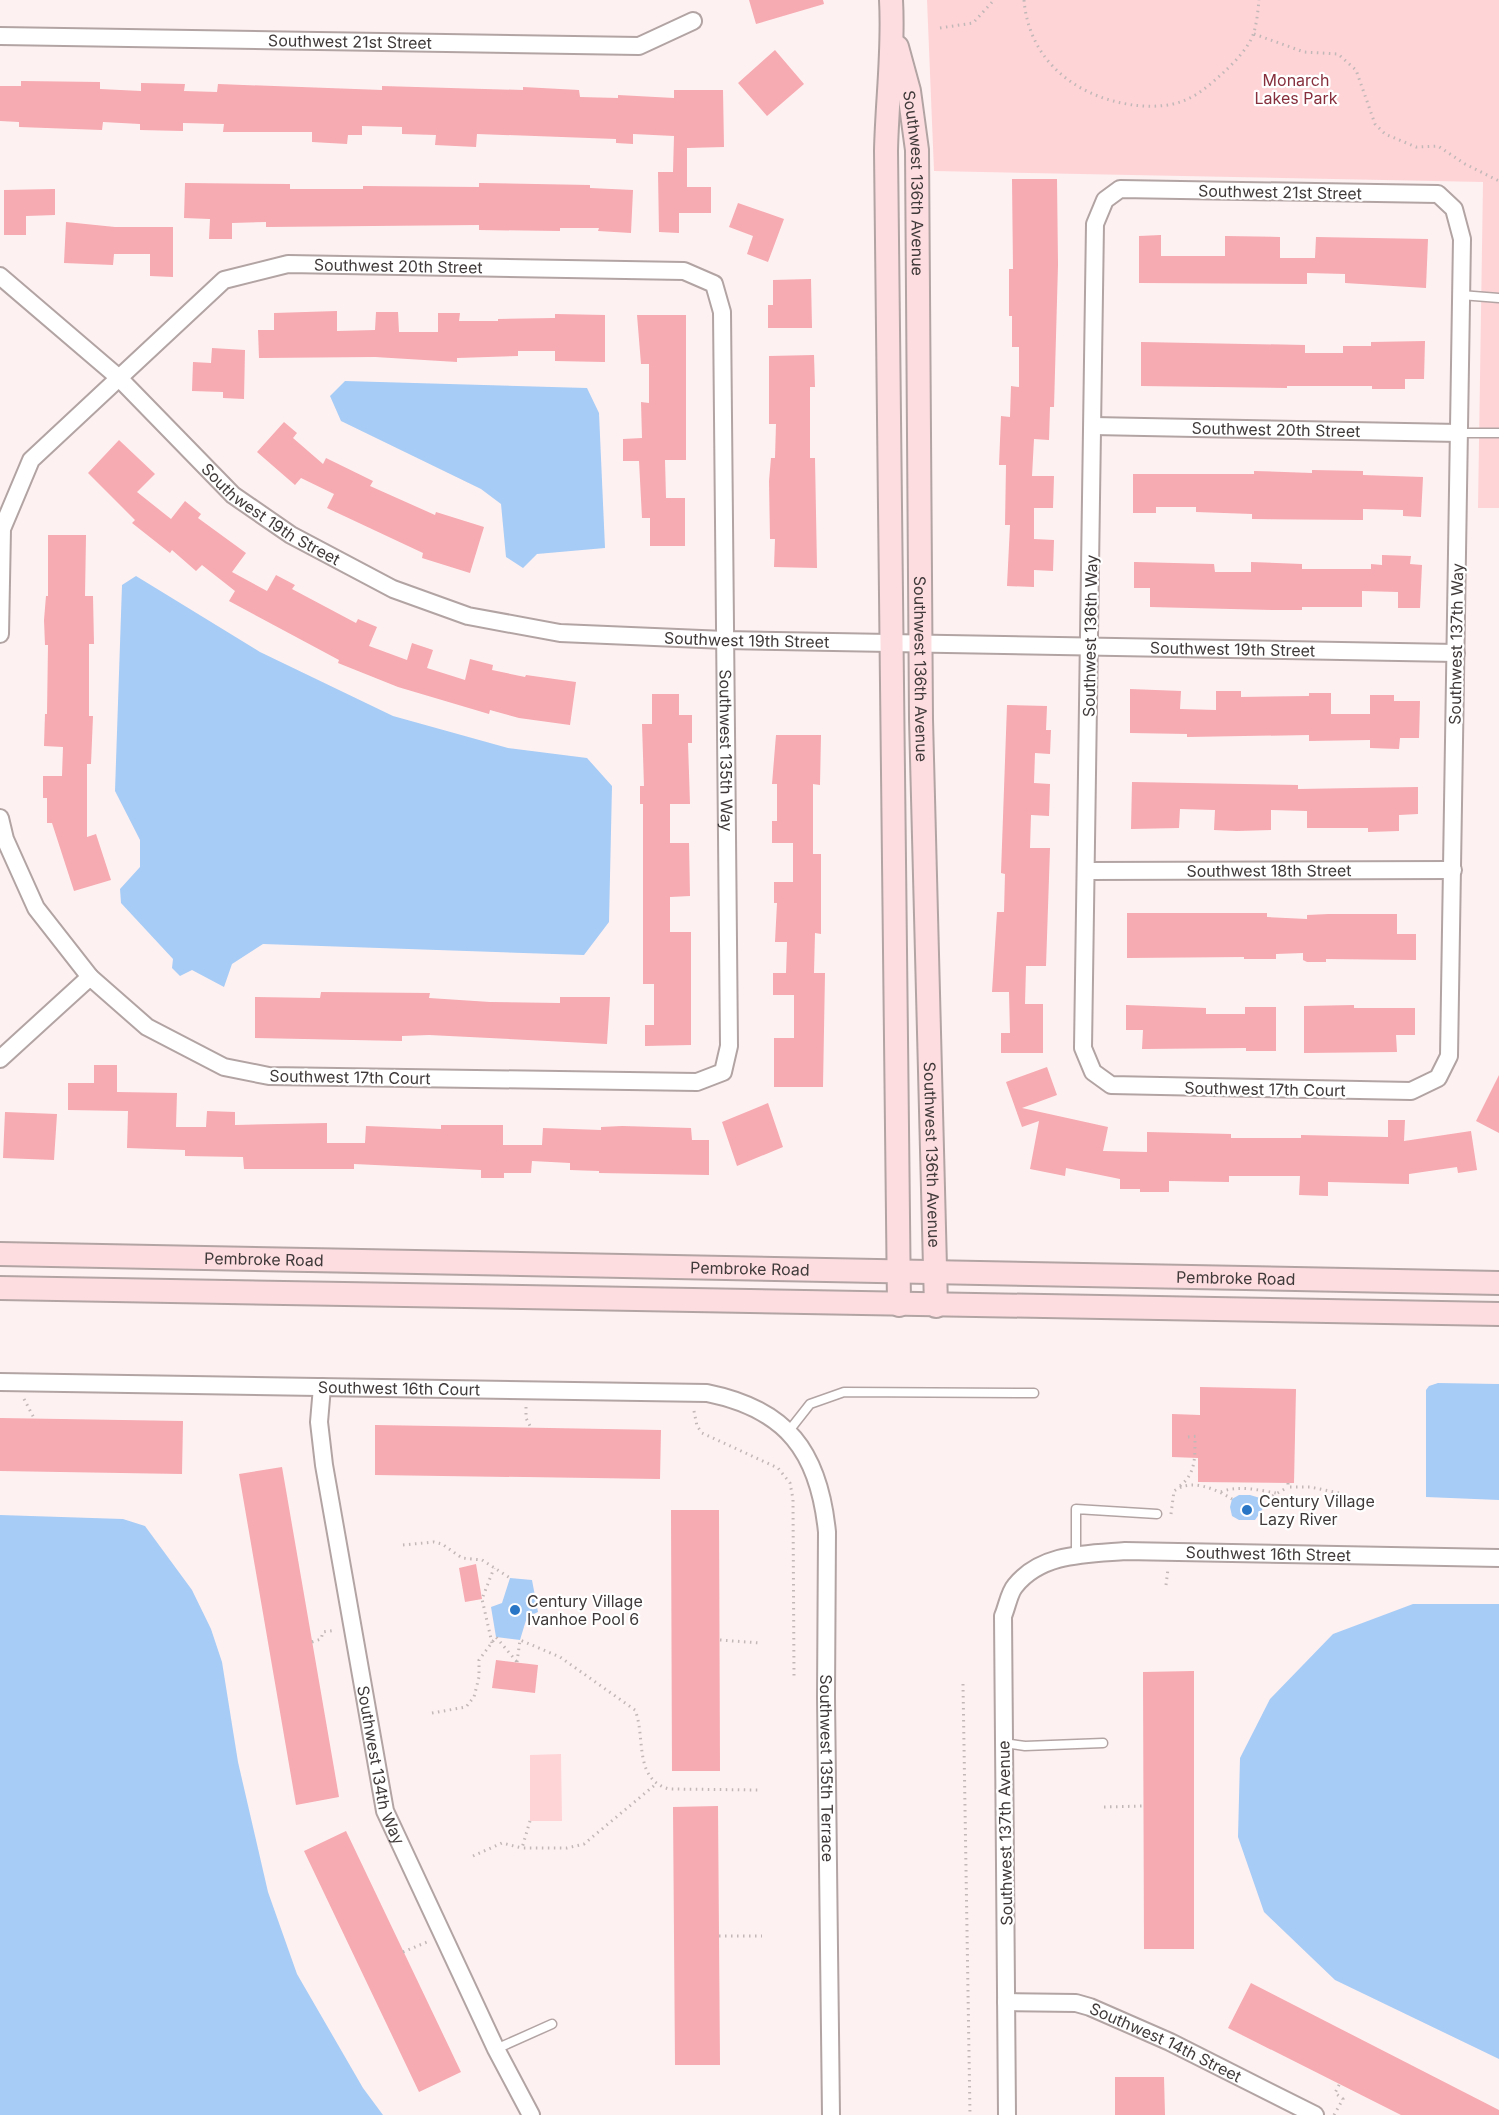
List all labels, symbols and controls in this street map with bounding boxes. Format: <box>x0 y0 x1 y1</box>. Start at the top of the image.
street label: Southwest 21st Street <box>268 30 432 53</box>
park label: Monarch Lakes Park <box>1255 70 1338 108</box>
street label: Southwest 136th Avenue <box>899 89 928 276</box>
street label: Southwest 21st Street <box>1198 181 1362 203</box>
street label: Southwest 20th Street <box>314 254 483 277</box>
street label: Southwest 20th Street <box>1191 418 1361 441</box>
street label: Southwest 19th Street <box>197 459 344 569</box>
street label: Southwest 136th Way <box>1079 555 1101 717</box>
street label: Southwest 137th Way <box>1445 563 1467 725</box>
street label: Southwest 136th Avenue <box>910 576 932 762</box>
street label: Southwest 19th Street <box>664 627 829 652</box>
street label: Southwest 19th Street <box>1150 638 1315 660</box>
street label: Southwest 135th Way <box>715 669 737 832</box>
street label: Southwest 18th Street <box>1186 860 1352 881</box>
street label: Southwest 136th Avenue <box>920 1061 945 1248</box>
street label: Southwest 17th Court <box>269 1066 431 1088</box>
street label: Southwest 17th Court <box>1184 1078 1346 1100</box>
street label: Pembroke Road <box>204 1248 324 1270</box>
street label: Pembroke Road <box>690 1257 810 1280</box>
street label: Pembroke Road <box>1176 1267 1296 1289</box>
street label: Southwest 16th Court <box>318 1377 480 1399</box>
place label: Century Village Lazy River <box>1259 1491 1375 1529</box>
marker: Century Village Lazy River <box>1240 1503 1254 1517</box>
street label: Southwest 16th Street <box>1186 1542 1351 1565</box>
place label: Century Village Ivanhoe Pool 6 <box>527 1591 643 1629</box>
marker: Century Village Ivanhoe Pool 6 <box>508 1603 522 1617</box>
street label: Southwest 135th Terrace <box>816 1674 838 1862</box>
street label: Southwest 134th Way <box>353 1684 409 1848</box>
street label: Southwest 137th Avenue <box>993 1740 1017 1926</box>
street label: Southwest 14th Street <box>1087 1998 1245 2086</box>

